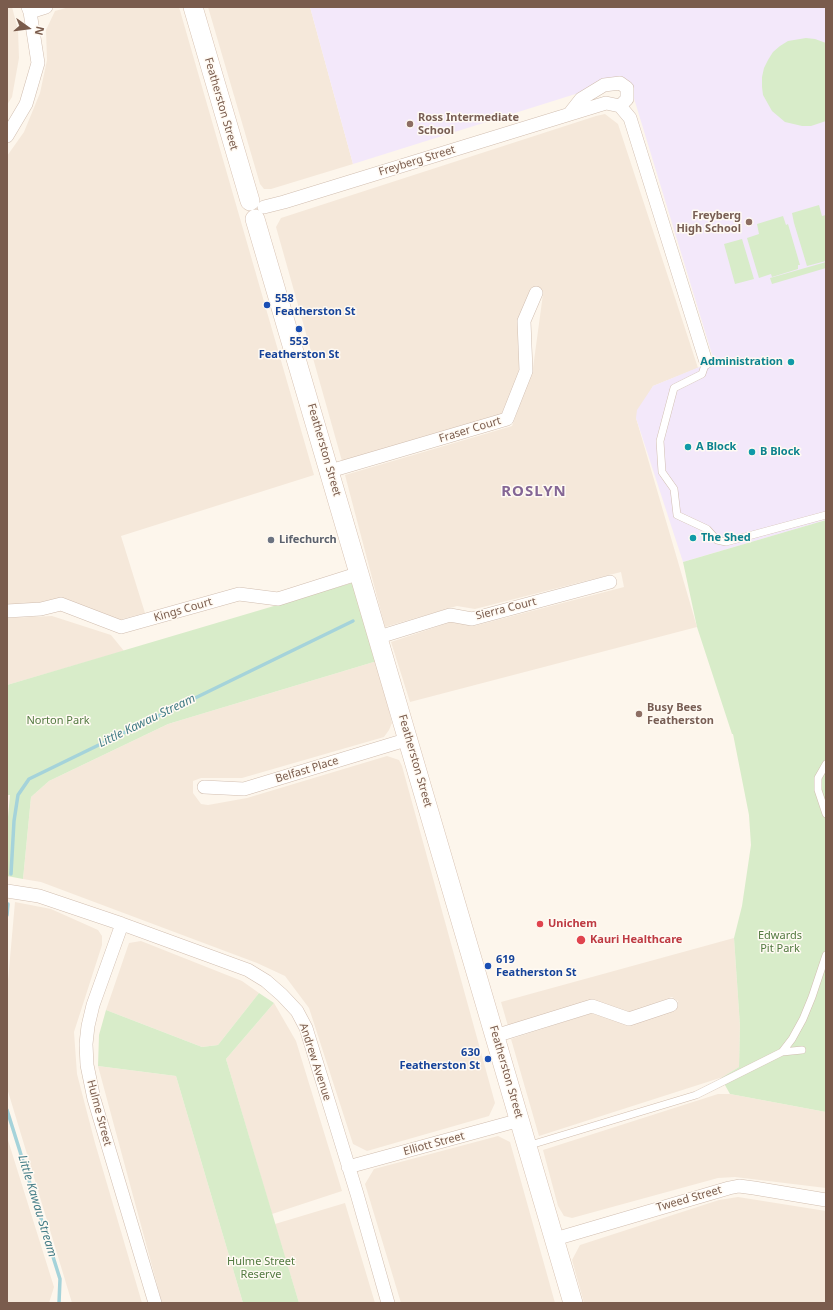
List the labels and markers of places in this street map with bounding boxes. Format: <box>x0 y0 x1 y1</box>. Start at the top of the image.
place label: Ross Intermediate School <box>418 111 519 137</box>
marker: Ross Intermediate School <box>405 119 415 129</box>
place label: Freyberg High School <box>676 209 741 235</box>
marker: Freyberg High School <box>744 217 754 227</box>
place label: 558 Featherston St <box>275 292 356 318</box>
marker: 558 Featherston St <box>262 300 272 310</box>
marker: 553 Featherston St <box>294 324 304 334</box>
place label: 553 Featherston St <box>259 335 339 361</box>
place label: Administration <box>700 355 783 369</box>
marker: Administration <box>786 357 796 367</box>
place label: A Block <box>696 440 736 454</box>
marker: A Block <box>683 442 693 452</box>
place label: B Block <box>760 445 800 459</box>
marker: B Block <box>747 447 757 457</box>
place label: The Shed <box>701 531 751 545</box>
place label: Lifechurch <box>279 533 337 547</box>
marker: The Shed <box>688 533 698 543</box>
marker: Lifechurch <box>266 535 276 545</box>
place label: Busy Bees Featherston <box>647 701 714 727</box>
marker: Busy Bees Featherston <box>634 709 644 719</box>
place label: Unichem <box>548 917 597 931</box>
marker: Unichem <box>535 919 545 929</box>
place label: Kauri Healthcare <box>590 933 682 947</box>
marker: Kauri Healthcare <box>575 934 587 946</box>
place label: 619 Featherston St <box>496 953 577 979</box>
marker: 619 Featherston St <box>483 961 493 971</box>
place label: 630 Featherston St <box>399 1046 480 1072</box>
marker: 630 Featherston St <box>483 1054 493 1064</box>

